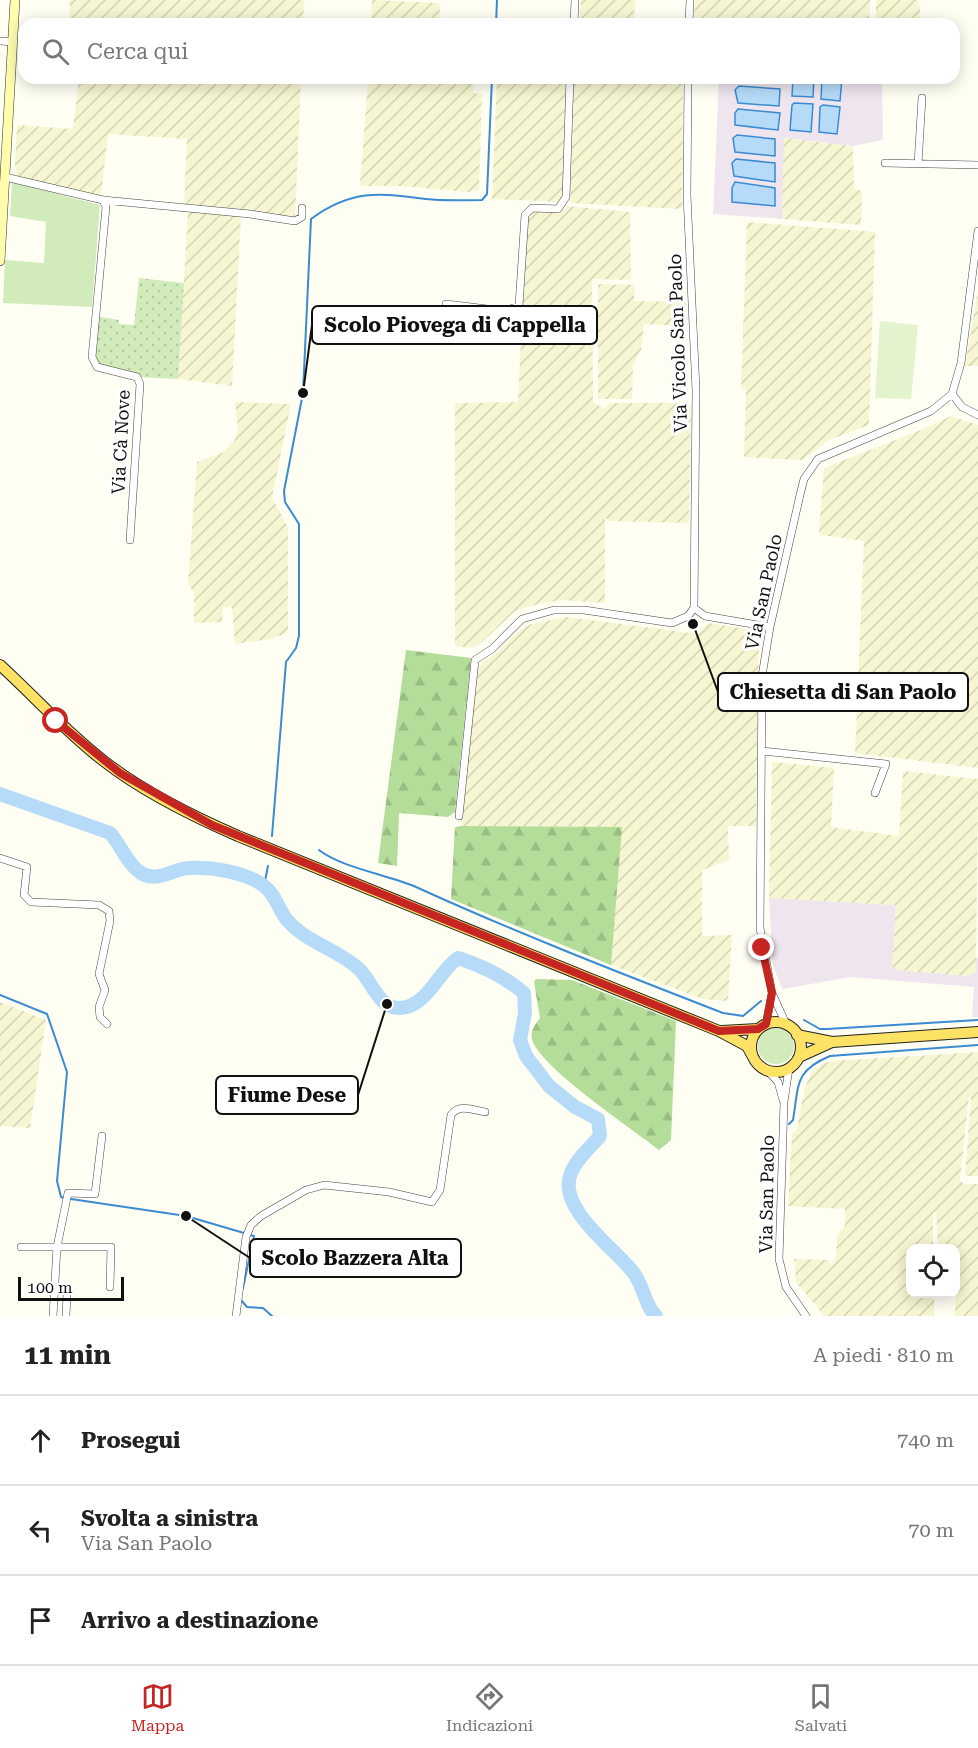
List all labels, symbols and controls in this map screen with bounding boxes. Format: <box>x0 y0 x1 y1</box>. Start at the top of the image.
search box <box>18 18 960 84</box>
icon: search <box>39 35 72 68</box>
text: Cerca qui <box>87 39 188 64</box>
street label: Via Vicolo San Paolo <box>664 253 691 433</box>
callout: Scolo Piovega di Cappella <box>312 306 597 344</box>
text: Scolo Piovega di Cappella <box>324 313 586 337</box>
street label: Via Cà Nove <box>107 389 134 495</box>
street label: Via San Paolo <box>741 532 786 652</box>
callout: Chiesetta di San Paolo <box>718 673 968 711</box>
text: Chiesetta di San Paolo <box>730 680 956 704</box>
route start <box>42 707 68 733</box>
route end <box>748 934 774 960</box>
callout: Fiume Dese <box>216 1076 358 1114</box>
text: Fiume Dese <box>228 1083 346 1107</box>
street label: Via San Paolo <box>755 1135 778 1253</box>
callout: Scolo Bazzera Alta <box>250 1239 461 1277</box>
map controls <box>906 1244 960 1298</box>
button: locate <box>906 1244 960 1298</box>
text: Scolo Bazzera Alta <box>261 1246 449 1270</box>
scale bar <box>18 1274 124 1302</box>
text: 100 m <box>27 1278 73 1297</box>
text: 11 min <box>24 1340 111 1370</box>
text: A piedi · 810 m <box>813 1343 954 1367</box>
icon: ahead <box>24 1424 57 1457</box>
text: Prosegui <box>81 1428 180 1453</box>
text: 740 m <box>897 1428 954 1452</box>
text: Svolta a sinistra <box>81 1506 258 1531</box>
icon: left <box>24 1514 57 1547</box>
text: 70 m <box>908 1518 954 1542</box>
text: Via San Paolo <box>81 1531 212 1555</box>
icon: arrive <box>24 1604 57 1637</box>
text: Arrivo a destinazione <box>81 1608 318 1633</box>
tab: Mappa <box>131 1680 184 1735</box>
tab: Indicazioni <box>446 1680 533 1735</box>
tab: Salvati <box>795 1680 847 1735</box>

